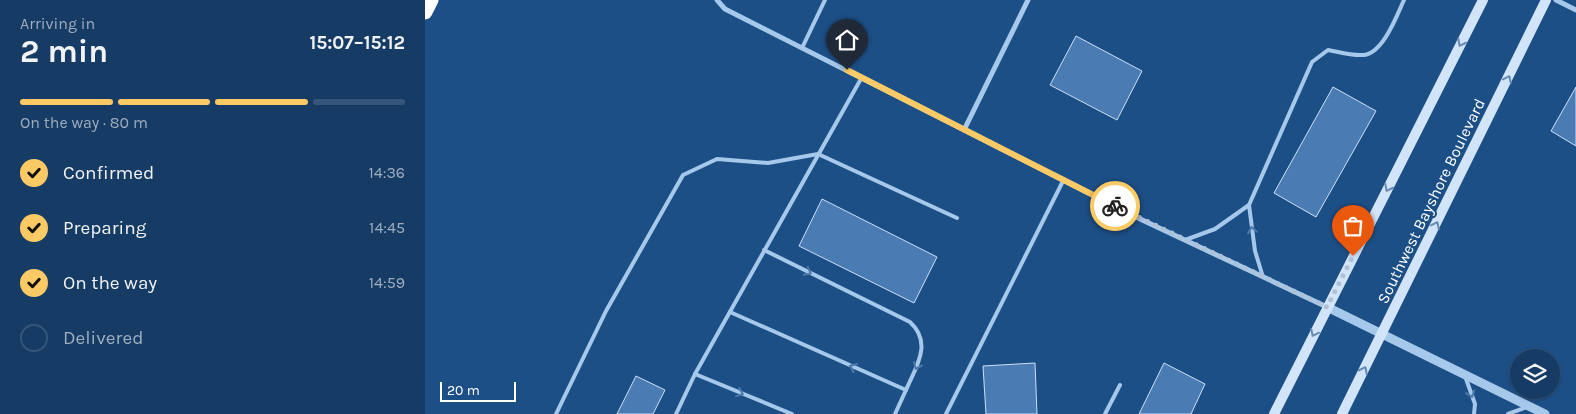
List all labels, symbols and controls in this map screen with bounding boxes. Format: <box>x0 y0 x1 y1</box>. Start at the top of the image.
text: Arriving in <box>20 14 95 33</box>
pin <box>826 19 868 70</box>
icon: home <box>833 26 861 54</box>
text: 15:07–15:12 <box>309 32 405 54</box>
text: 2 min <box>20 33 108 70</box>
one-way arrow <box>1457 38 1467 47</box>
one-way arrow <box>1501 75 1512 84</box>
street label: Southwest Bayshore Boulevard <box>1373 95 1489 307</box>
text: On the way · 80 m <box>20 113 148 132</box>
icon: check <box>20 159 48 187</box>
text: Confirmed <box>63 162 154 184</box>
text: 14:36 <box>368 163 405 182</box>
courier <box>1090 181 1140 231</box>
one-way arrow <box>1384 183 1394 192</box>
icon: bike <box>1101 192 1129 220</box>
pin <box>1332 205 1374 256</box>
icon: bag <box>1339 212 1367 240</box>
icon: check <box>20 214 48 242</box>
text: Preparing <box>63 217 146 239</box>
text: 14:45 <box>369 218 405 237</box>
one-way arrow <box>1430 221 1440 230</box>
one-way arrow <box>1247 225 1258 233</box>
one-way arrow <box>803 266 812 276</box>
icon: check <box>20 269 48 297</box>
text: On the way <box>63 272 157 294</box>
text: 14:59 <box>369 273 405 292</box>
text: Delivered <box>63 327 143 349</box>
one-way arrow <box>1311 328 1321 337</box>
map controls <box>1510 349 1560 399</box>
button: layers <box>1510 349 1560 399</box>
one-way arrow <box>912 361 923 370</box>
one-way arrow <box>849 362 858 373</box>
one-way arrow <box>1358 367 1368 376</box>
scale bar <box>440 379 516 402</box>
text: 20 m <box>447 382 480 399</box>
one-way arrow <box>735 387 744 397</box>
one-way arrow <box>1465 389 1475 397</box>

